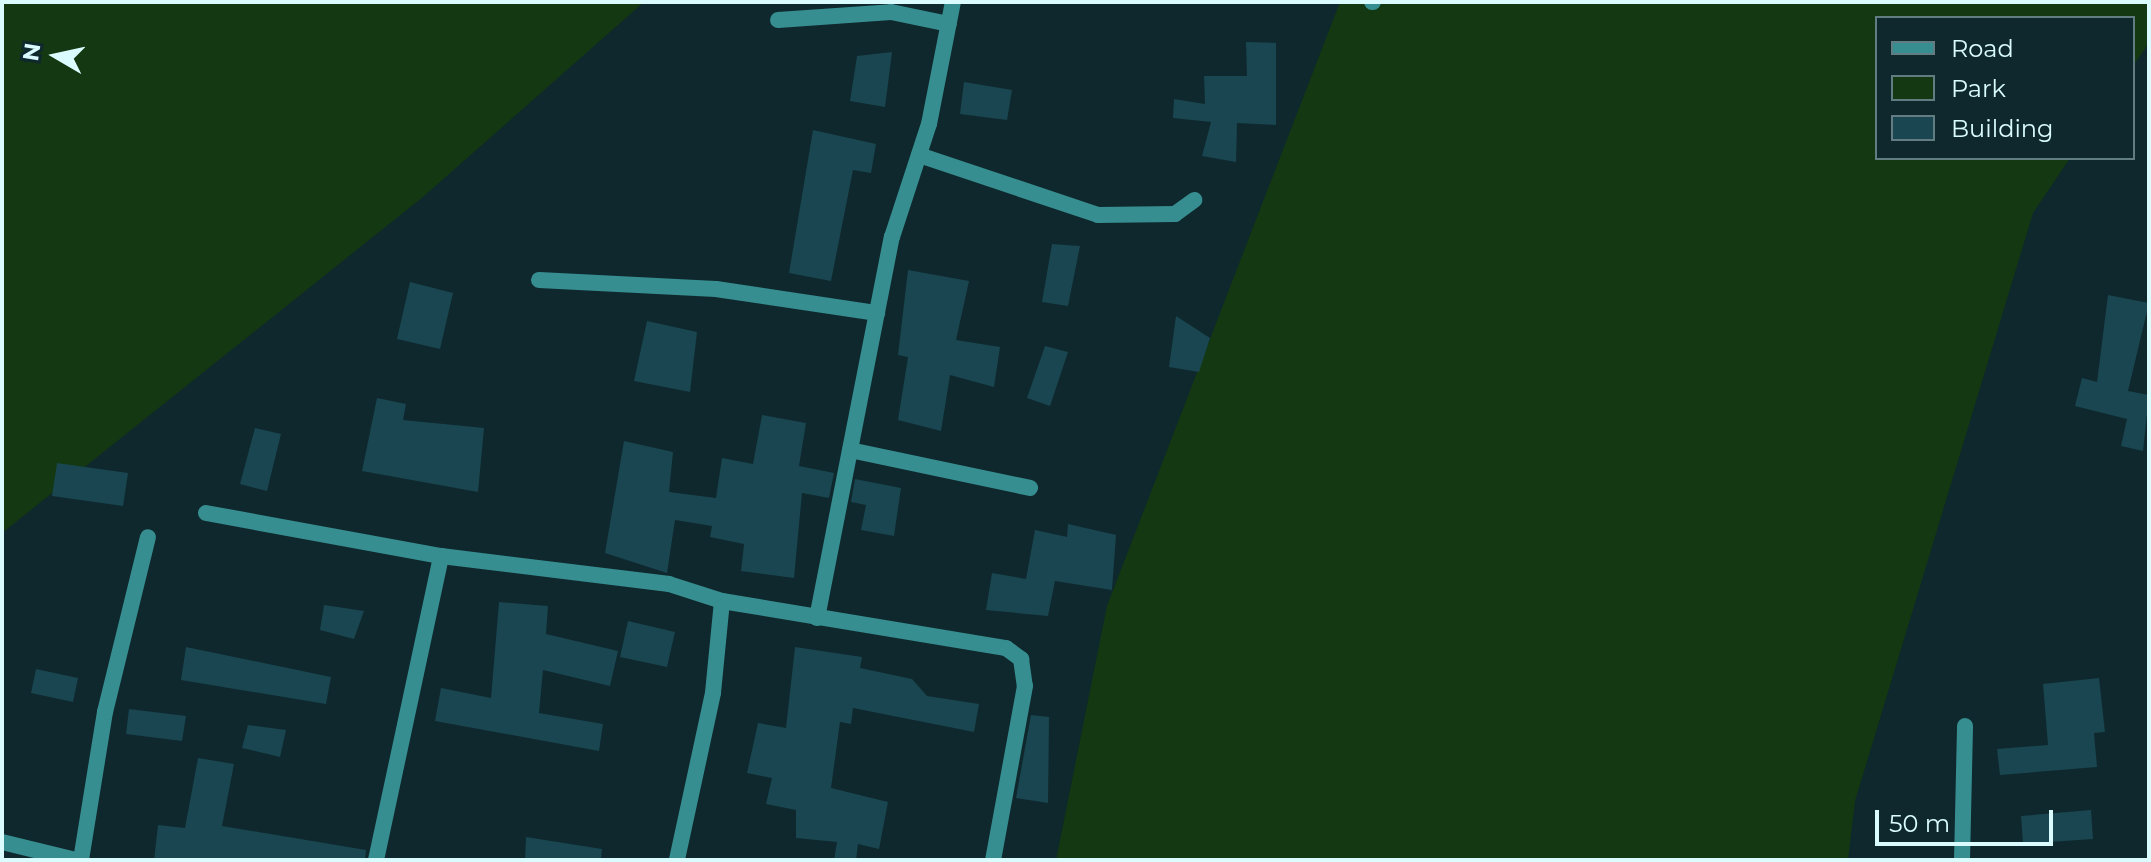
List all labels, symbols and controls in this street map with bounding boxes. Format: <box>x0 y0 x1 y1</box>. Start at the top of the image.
north arrow <box>16 16 96 96</box>
legend <box>1875 16 2135 160</box>
text: Road <box>1951 34 2014 63</box>
text: N <box>17 41 47 63</box>
text: Park <box>1951 74 2006 103</box>
text: Building <box>1951 114 2054 143</box>
scale bar <box>1879 794 2057 844</box>
text: 50 m <box>1889 809 1950 838</box>

